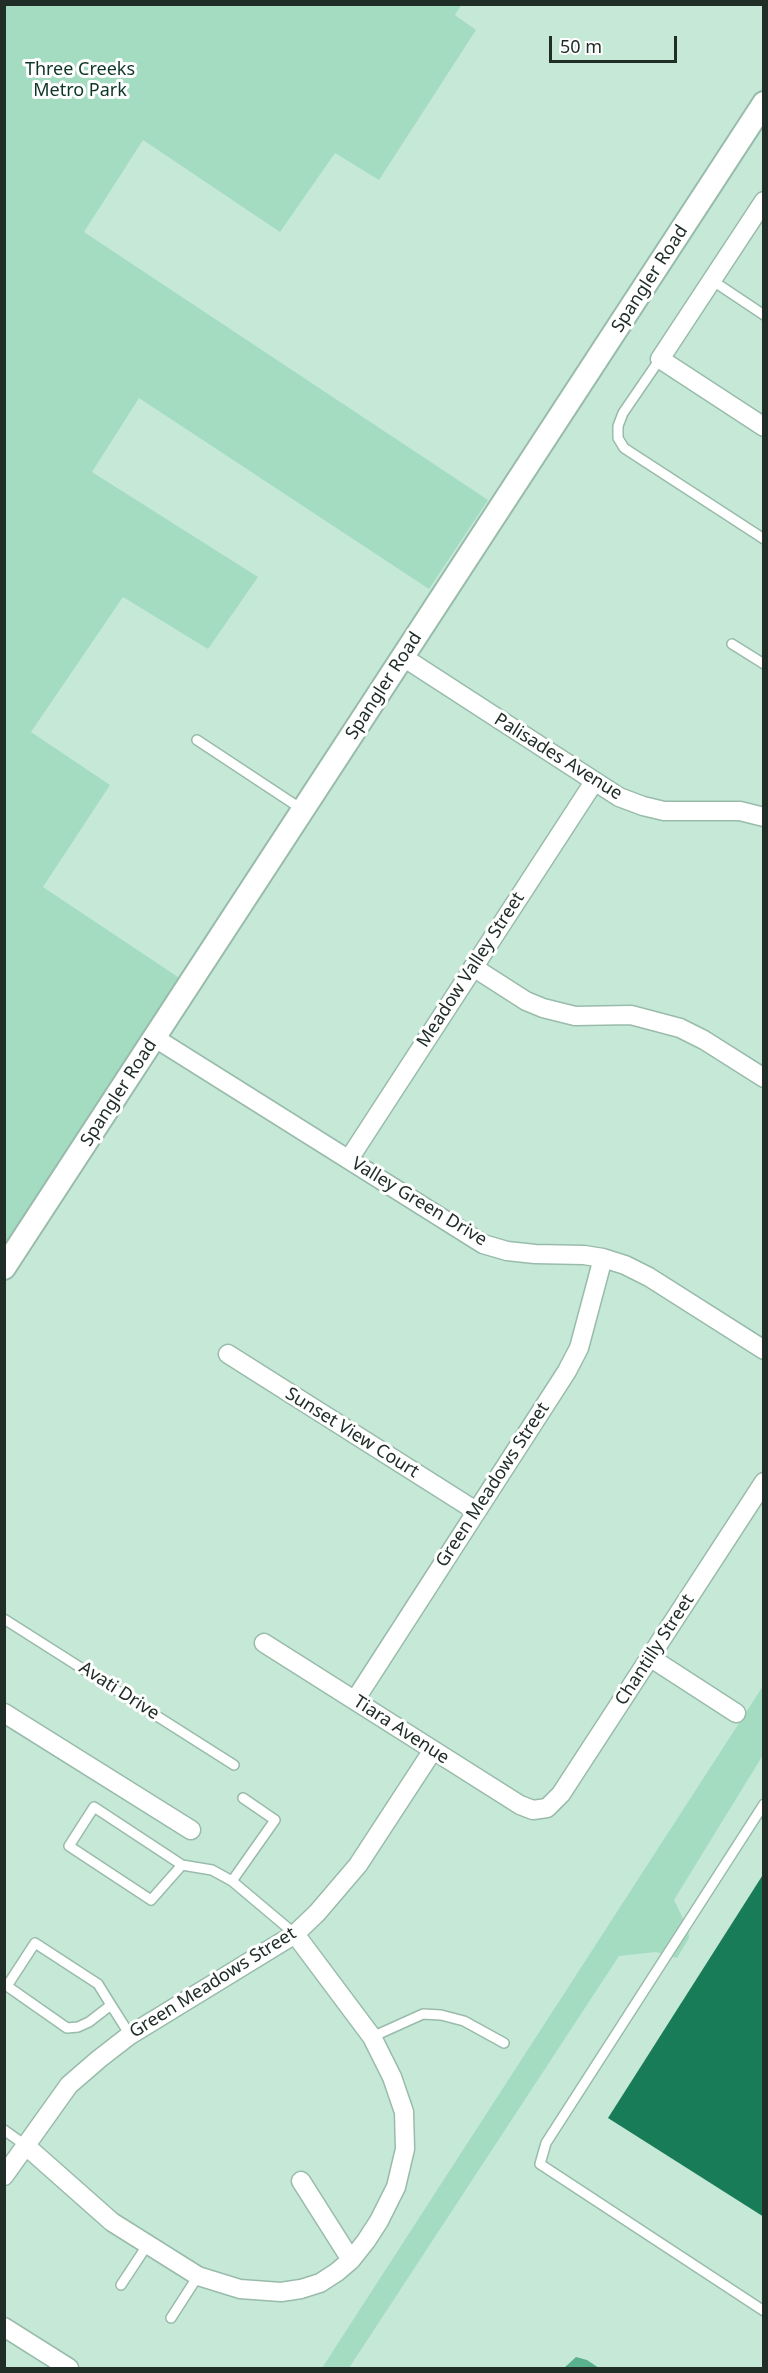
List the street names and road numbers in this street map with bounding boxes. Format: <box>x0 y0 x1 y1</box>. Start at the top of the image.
street label: Spangler Road <box>607 221 693 337</box>
street label: Spangler Road <box>341 628 427 744</box>
street label: Palisades Avenue <box>490 709 626 805</box>
street label: Meadow Valley Street <box>413 888 529 1052</box>
street label: Spangler Road <box>76 1035 162 1151</box>
street label: Valley Green Drive <box>347 1153 491 1251</box>
street label: Sunset View Court <box>281 1383 423 1483</box>
street label: Green Meadows Street <box>432 1399 554 1571</box>
street label: Chantilly Street <box>611 1590 699 1710</box>
street label: Avati Drive <box>75 1657 163 1725</box>
street label: Tiara Avenue <box>349 1691 453 1769</box>
street label: Green Meadows Street <box>126 1923 300 2043</box>

